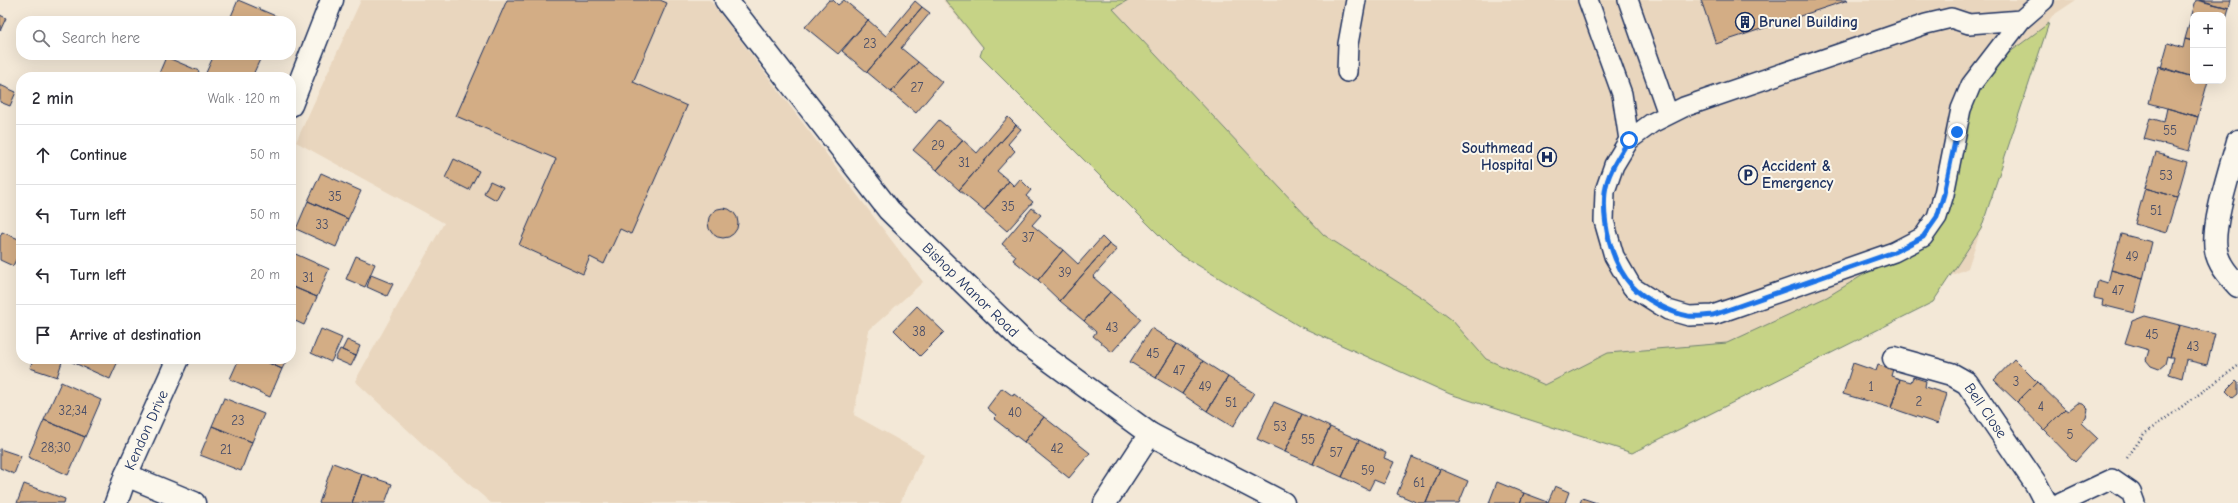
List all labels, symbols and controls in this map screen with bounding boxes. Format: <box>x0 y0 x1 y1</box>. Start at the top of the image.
building icon: Brunel Building <box>1734 11 1756 33</box>
map controls <box>2190 12 2226 84</box>
button: + <box>2190 12 2226 48</box>
place label: Brunel Building <box>1759 13 1858 31</box>
search box <box>16 16 296 60</box>
icon: search <box>30 27 52 49</box>
text: Search here <box>62 29 140 47</box>
house number: 23 <box>863 36 877 51</box>
button: − <box>2190 48 2226 84</box>
house number: 27 <box>911 80 923 95</box>
text: 2 min <box>32 89 73 108</box>
text: Walk · 120 m <box>208 91 280 106</box>
route end <box>1948 123 1966 141</box>
house number: 55 <box>2163 123 2177 138</box>
route start <box>1620 131 1638 149</box>
house number: 29 <box>931 138 945 153</box>
place label: Southmead Hospital <box>1462 139 1533 174</box>
icon: ahead <box>32 144 54 166</box>
text: Continue <box>70 146 127 164</box>
hospital icon: Southmead Hospital <box>1536 146 1558 168</box>
text: 50 m <box>250 147 280 162</box>
house number: 31 <box>958 155 970 170</box>
place label: Accident & Emergency <box>1762 157 1834 192</box>
parking icon: Accident & Emergency <box>1737 164 1759 186</box>
house number: 53 <box>2159 168 2173 183</box>
house number: 35 <box>328 189 342 204</box>
house number: 35 <box>1001 199 1015 214</box>
house number: 51 <box>2150 203 2162 218</box>
icon: left <box>32 204 54 226</box>
text: Turn left <box>70 206 126 224</box>
text: 50 m <box>250 207 280 222</box>
house number: 33 <box>315 217 329 232</box>
house number: 37 <box>1022 230 1034 245</box>
street label: Bishop Manor Road <box>919 239 1023 341</box>
house number: 49 <box>2125 249 2139 264</box>
icon: left <box>32 264 54 286</box>
house number: 39 <box>1058 265 1072 280</box>
text: Turn left <box>70 266 126 284</box>
text: 20 m <box>250 267 280 282</box>
house number: 31 <box>302 270 314 285</box>
house number: 47 <box>2112 283 2124 298</box>
house number: 43 <box>1106 320 1118 335</box>
icon: arrive <box>32 324 54 346</box>
house number: 38 <box>912 324 926 339</box>
text: Arrive at destination <box>70 326 201 344</box>
house number: 45 <box>2145 327 2159 342</box>
house number: 43 <box>2187 339 2199 354</box>
house number: 45 <box>1146 346 1160 361</box>
house number: 47 <box>1173 363 1185 378</box>
house number: 3 <box>2013 374 2019 389</box>
house number: 49 <box>1198 379 1212 394</box>
house number: 1 <box>1868 379 1874 394</box>
street label: Bell Close <box>1961 380 2011 442</box>
street label: Kendon Drive <box>120 387 172 473</box>
house number: 2 <box>1916 394 1923 409</box>
house number: 51 <box>1225 395 1237 410</box>
house number: 4 <box>2038 399 2044 414</box>
house number: 32;34 <box>59 403 87 418</box>
house number: 40 <box>1008 405 1022 420</box>
house number: 23 <box>231 413 245 428</box>
house number: 53 <box>1273 419 1287 434</box>
house number: 5 <box>2066 427 2074 442</box>
house number: 55 <box>1301 432 1315 447</box>
house number: 28;30 <box>41 440 71 455</box>
house number: 42 <box>1050 441 1064 456</box>
house number: 21 <box>220 442 232 457</box>
house number: 57 <box>1329 445 1343 460</box>
house number: 59 <box>1361 463 1375 478</box>
house number: 61 <box>1413 475 1425 490</box>

